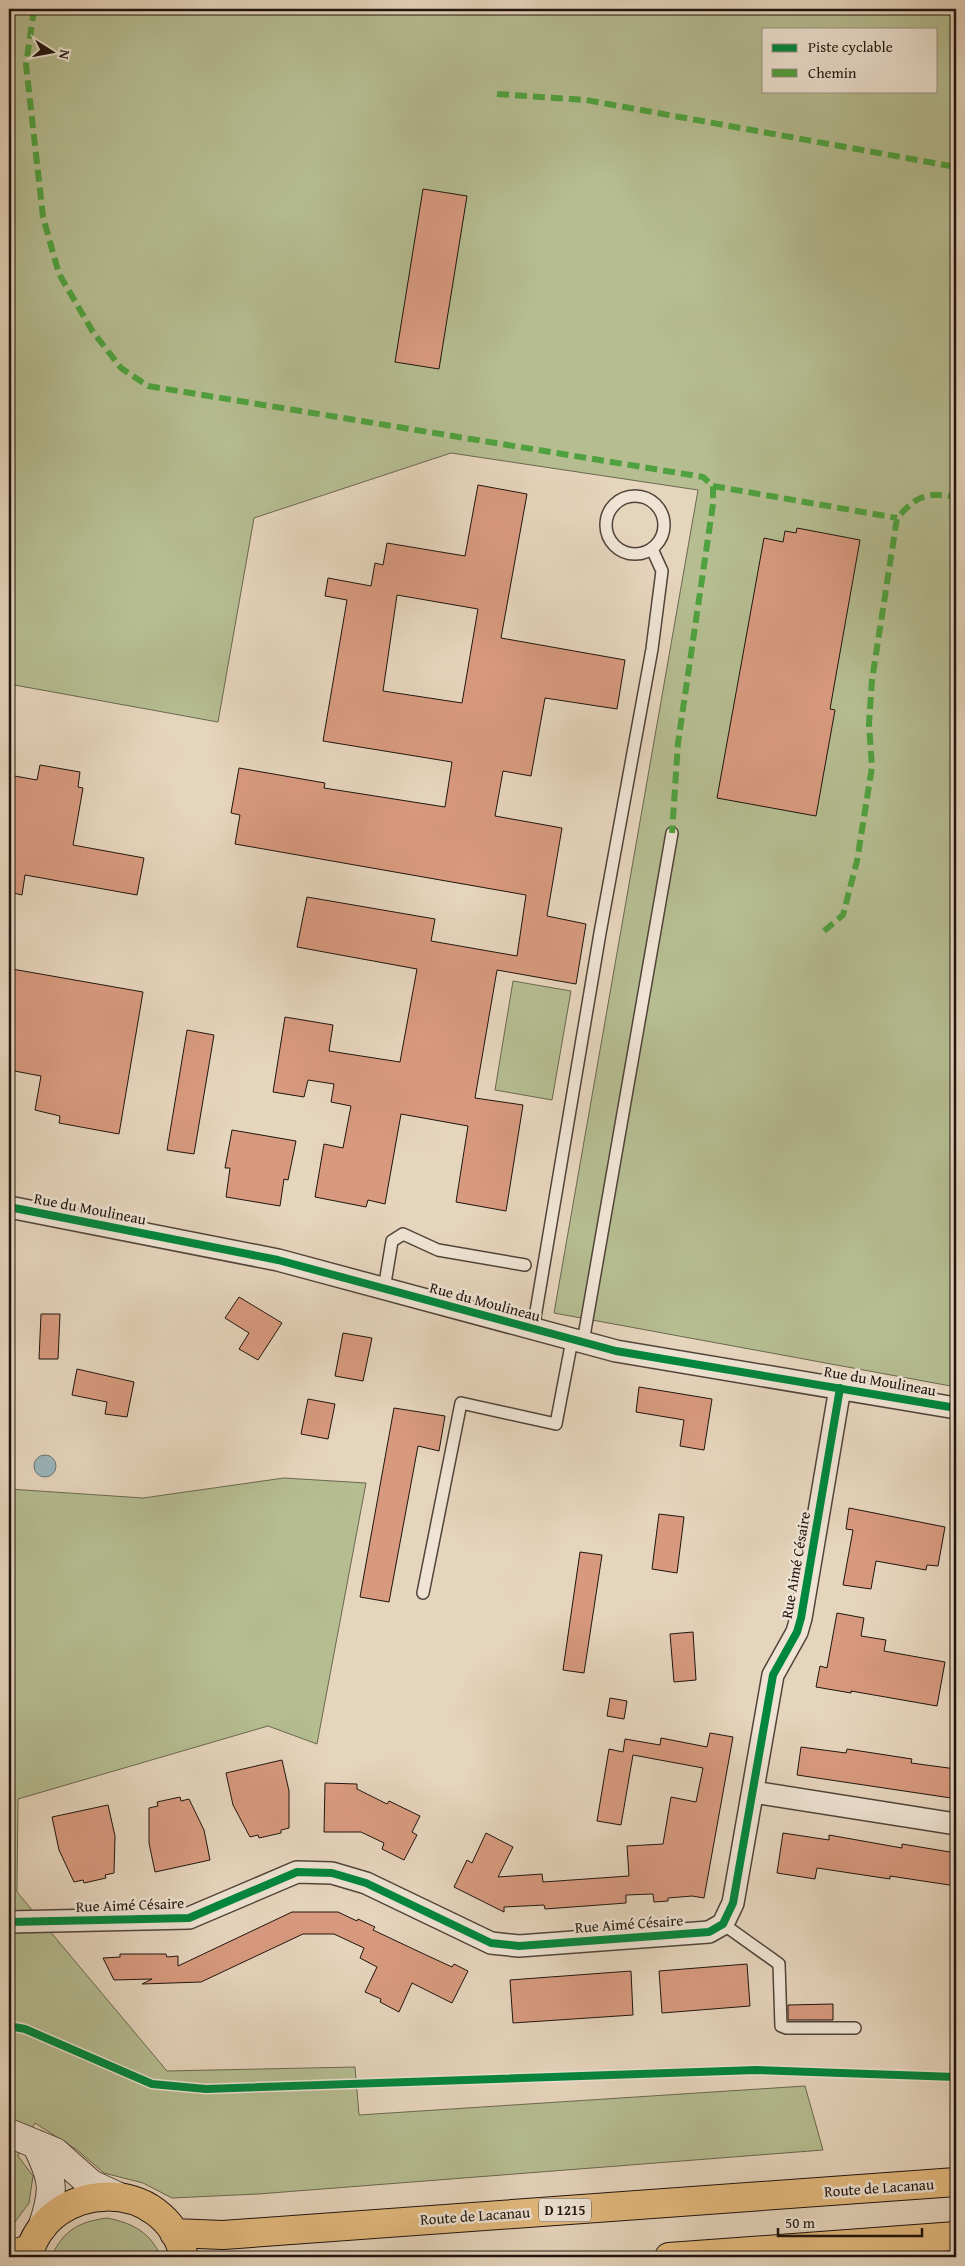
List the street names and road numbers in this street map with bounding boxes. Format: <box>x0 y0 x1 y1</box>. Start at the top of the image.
street label: Rue du Moulineau <box>32 1187 149 1230</box>
street label: Rue du Moulineau <box>428 1277 544 1327</box>
street label: Rue du Moulineau <box>822 1360 939 1401</box>
street label: Rue Aimé Césaire <box>776 1510 815 1620</box>
street label: Rue Aimé Césaire <box>75 1892 185 1917</box>
street label: Rue Aimé Césaire <box>574 1909 684 1938</box>
street label: Route de Lacanau <box>823 2173 936 2202</box>
road number: D 1215 <box>539 2198 591 2222</box>
street label: Route de Lacanau <box>419 2201 532 2230</box>

